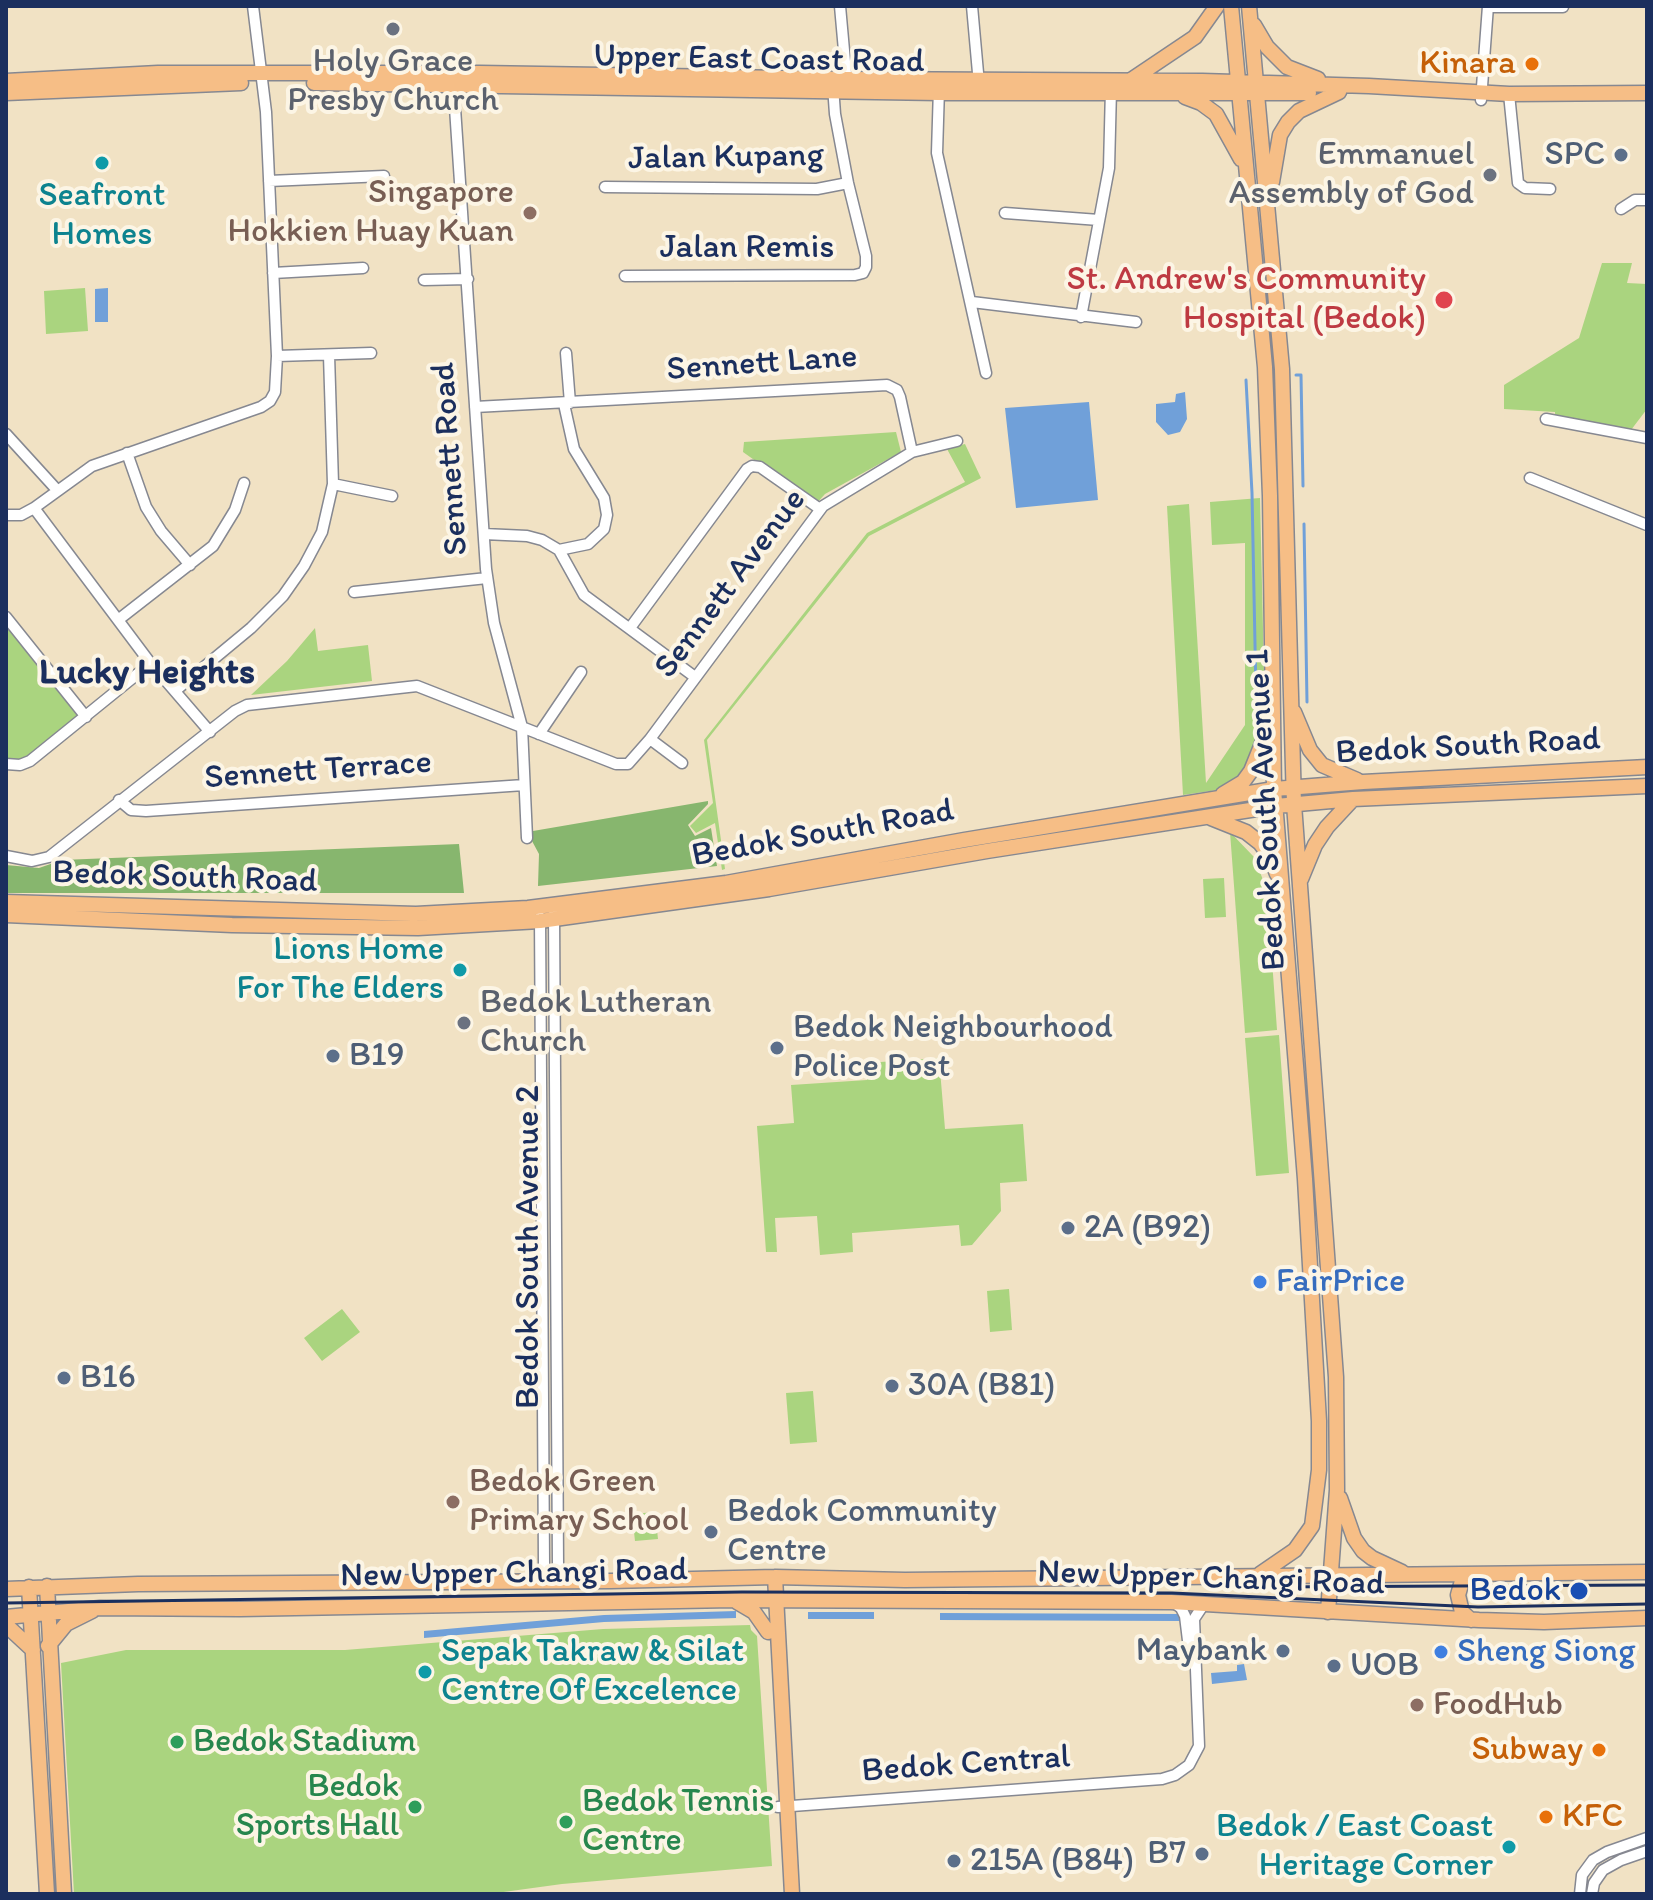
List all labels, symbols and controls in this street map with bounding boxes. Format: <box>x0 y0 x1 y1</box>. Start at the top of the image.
marker: Holy Grace Presby Church <box>384 20 402 38</box>
street label: Upper East Coast Road <box>593 37 925 83</box>
place label: Holy Grace Presby Church <box>287 42 499 122</box>
place label: Kinara <box>1419 44 1516 84</box>
marker: Kinara <box>1523 55 1541 73</box>
place label: Emmanuel Assembly of God <box>1229 135 1474 214</box>
place label: SPC <box>1545 135 1605 175</box>
street label: Jalan Kupang <box>628 136 824 180</box>
marker: SPC <box>1612 146 1630 164</box>
marker: Seafront Homes <box>93 154 111 172</box>
marker: Emmanuel Assembly of God <box>1481 166 1499 184</box>
place label: Singapore Hokkien Huay Kuan <box>227 173 514 252</box>
place label: Seafront Homes <box>38 176 166 256</box>
marker: Singapore Hokkien Huay Kuan <box>521 204 539 222</box>
street label: Jalan Remis <box>660 228 834 268</box>
place label: St. Andrew's Community Hospital (Bedok) <box>1066 260 1426 340</box>
marker: St. Andrew's Community Hospital (Bedok) <box>1433 289 1455 311</box>
street label: Sennett Lane <box>665 337 859 391</box>
street label: Sennett Road <box>424 361 478 557</box>
street label: Sennett Avenue <box>646 481 816 687</box>
street label: Bedok South Avenue 1 <box>1238 648 1296 972</box>
district label: Lucky Heights <box>39 652 255 696</box>
street label: Bedok South Road <box>1334 720 1602 774</box>
street label: Sennett Terrace <box>203 743 433 799</box>
street label: Bedok South Road <box>689 791 957 877</box>
street label: Bedok South Road <box>52 853 318 903</box>
place label: Lions Home For The Elders <box>236 930 444 1010</box>
marker: Lions Home For The Elders <box>451 961 469 979</box>
place label: Bedok Lutheran Church <box>480 983 712 1062</box>
place label: Bedok Neighbourhood Police Post <box>793 1008 1113 1088</box>
marker: Bedok Lutheran Church <box>455 1014 473 1032</box>
place label: B19 <box>349 1036 405 1076</box>
marker: Bedok Neighbourhood Police Post <box>768 1039 786 1057</box>
marker: B19 <box>324 1047 342 1065</box>
street label: Bedok South Avenue 2 <box>509 1085 549 1409</box>
place label: 2A (B92) <box>1084 1208 1211 1248</box>
marker: 2A (B92) <box>1059 1219 1077 1237</box>
place label: FairPrice <box>1276 1262 1405 1302</box>
marker: FairPrice <box>1251 1273 1269 1291</box>
place label: B16 <box>80 1358 136 1398</box>
place label: 30A (B81) <box>908 1366 1055 1406</box>
marker: B16 <box>55 1369 73 1387</box>
marker: 30A (B81) <box>883 1377 901 1395</box>
place label: Bedok Green Primary School <box>469 1462 689 1542</box>
place label: Bedok Community Centre <box>727 1492 997 1572</box>
marker: Bedok Green Primary School <box>444 1493 462 1511</box>
marker: Bedok Community Centre <box>702 1523 720 1541</box>
street label: New Upper Changi Road <box>340 1551 688 1597</box>
street label: New Upper Changi Road <box>1037 1553 1385 1605</box>
place label: Bedok <box>1469 1571 1561 1611</box>
marker: Bedok <box>1568 1580 1590 1602</box>
place label: Maybank <box>1136 1631 1267 1671</box>
place label: Sepak Takraw & Silat Centre Of Excelence <box>441 1632 744 1712</box>
place label: Sheng Siong <box>1457 1632 1635 1672</box>
marker: Maybank <box>1274 1642 1292 1660</box>
marker: Sheng Siong <box>1432 1643 1450 1661</box>
place label: UOB <box>1350 1646 1419 1686</box>
marker: UOB <box>1325 1657 1343 1675</box>
marker: Sepak Takraw & Silat Centre Of Excelence <box>416 1663 434 1681</box>
place label: FoodHub <box>1433 1685 1563 1725</box>
marker: FoodHub <box>1408 1696 1426 1714</box>
place label: Bedok Stadium <box>193 1722 416 1762</box>
place label: Subway <box>1471 1730 1583 1770</box>
marker: Bedok Stadium <box>168 1733 186 1751</box>
street label: Bedok Central <box>860 1737 1072 1793</box>
marker: Subway <box>1590 1741 1608 1759</box>
place label: Bedok Sports Hall <box>236 1767 399 1846</box>
place label: Bedok Tennis Centre <box>582 1782 774 1862</box>
place label: KFC <box>1562 1797 1623 1837</box>
marker: Bedok Sports Hall <box>406 1798 424 1816</box>
place label: Bedok / East Coast Heritage Corner <box>1216 1807 1493 1886</box>
marker: KFC <box>1537 1808 1555 1826</box>
marker: Bedok Tennis Centre <box>557 1813 575 1831</box>
place label: B7 <box>1147 1834 1186 1874</box>
marker: Bedok / East Coast Heritage Corner <box>1500 1838 1518 1856</box>
place label: 215A (B84) <box>970 1841 1134 1881</box>
marker: B7 <box>1193 1845 1211 1863</box>
marker: 215A (B84) <box>945 1852 963 1870</box>

